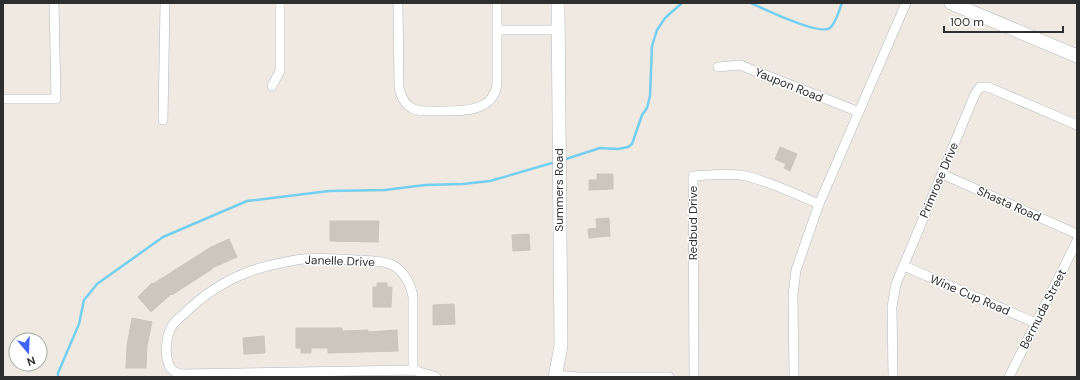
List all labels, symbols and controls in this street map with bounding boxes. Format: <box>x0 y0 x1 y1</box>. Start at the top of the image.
scale bar <box>944 8 1063 34</box>
text: 100 m <box>950 14 984 30</box>
street label: Yaupon Road <box>753 64 825 106</box>
street label: Primrose Drive <box>916 140 962 220</box>
street label: Summers Road <box>551 148 567 232</box>
street label: Shasta Road <box>974 183 1044 225</box>
street label: Redbud Drive <box>685 186 701 260</box>
street label: Janelle Drive <box>305 252 375 270</box>
street label: Bermuda Street <box>1016 266 1070 352</box>
street label: Wine Cup Road <box>928 271 1012 319</box>
north arrow <box>8 332 48 372</box>
text: N <box>25 354 37 369</box>

